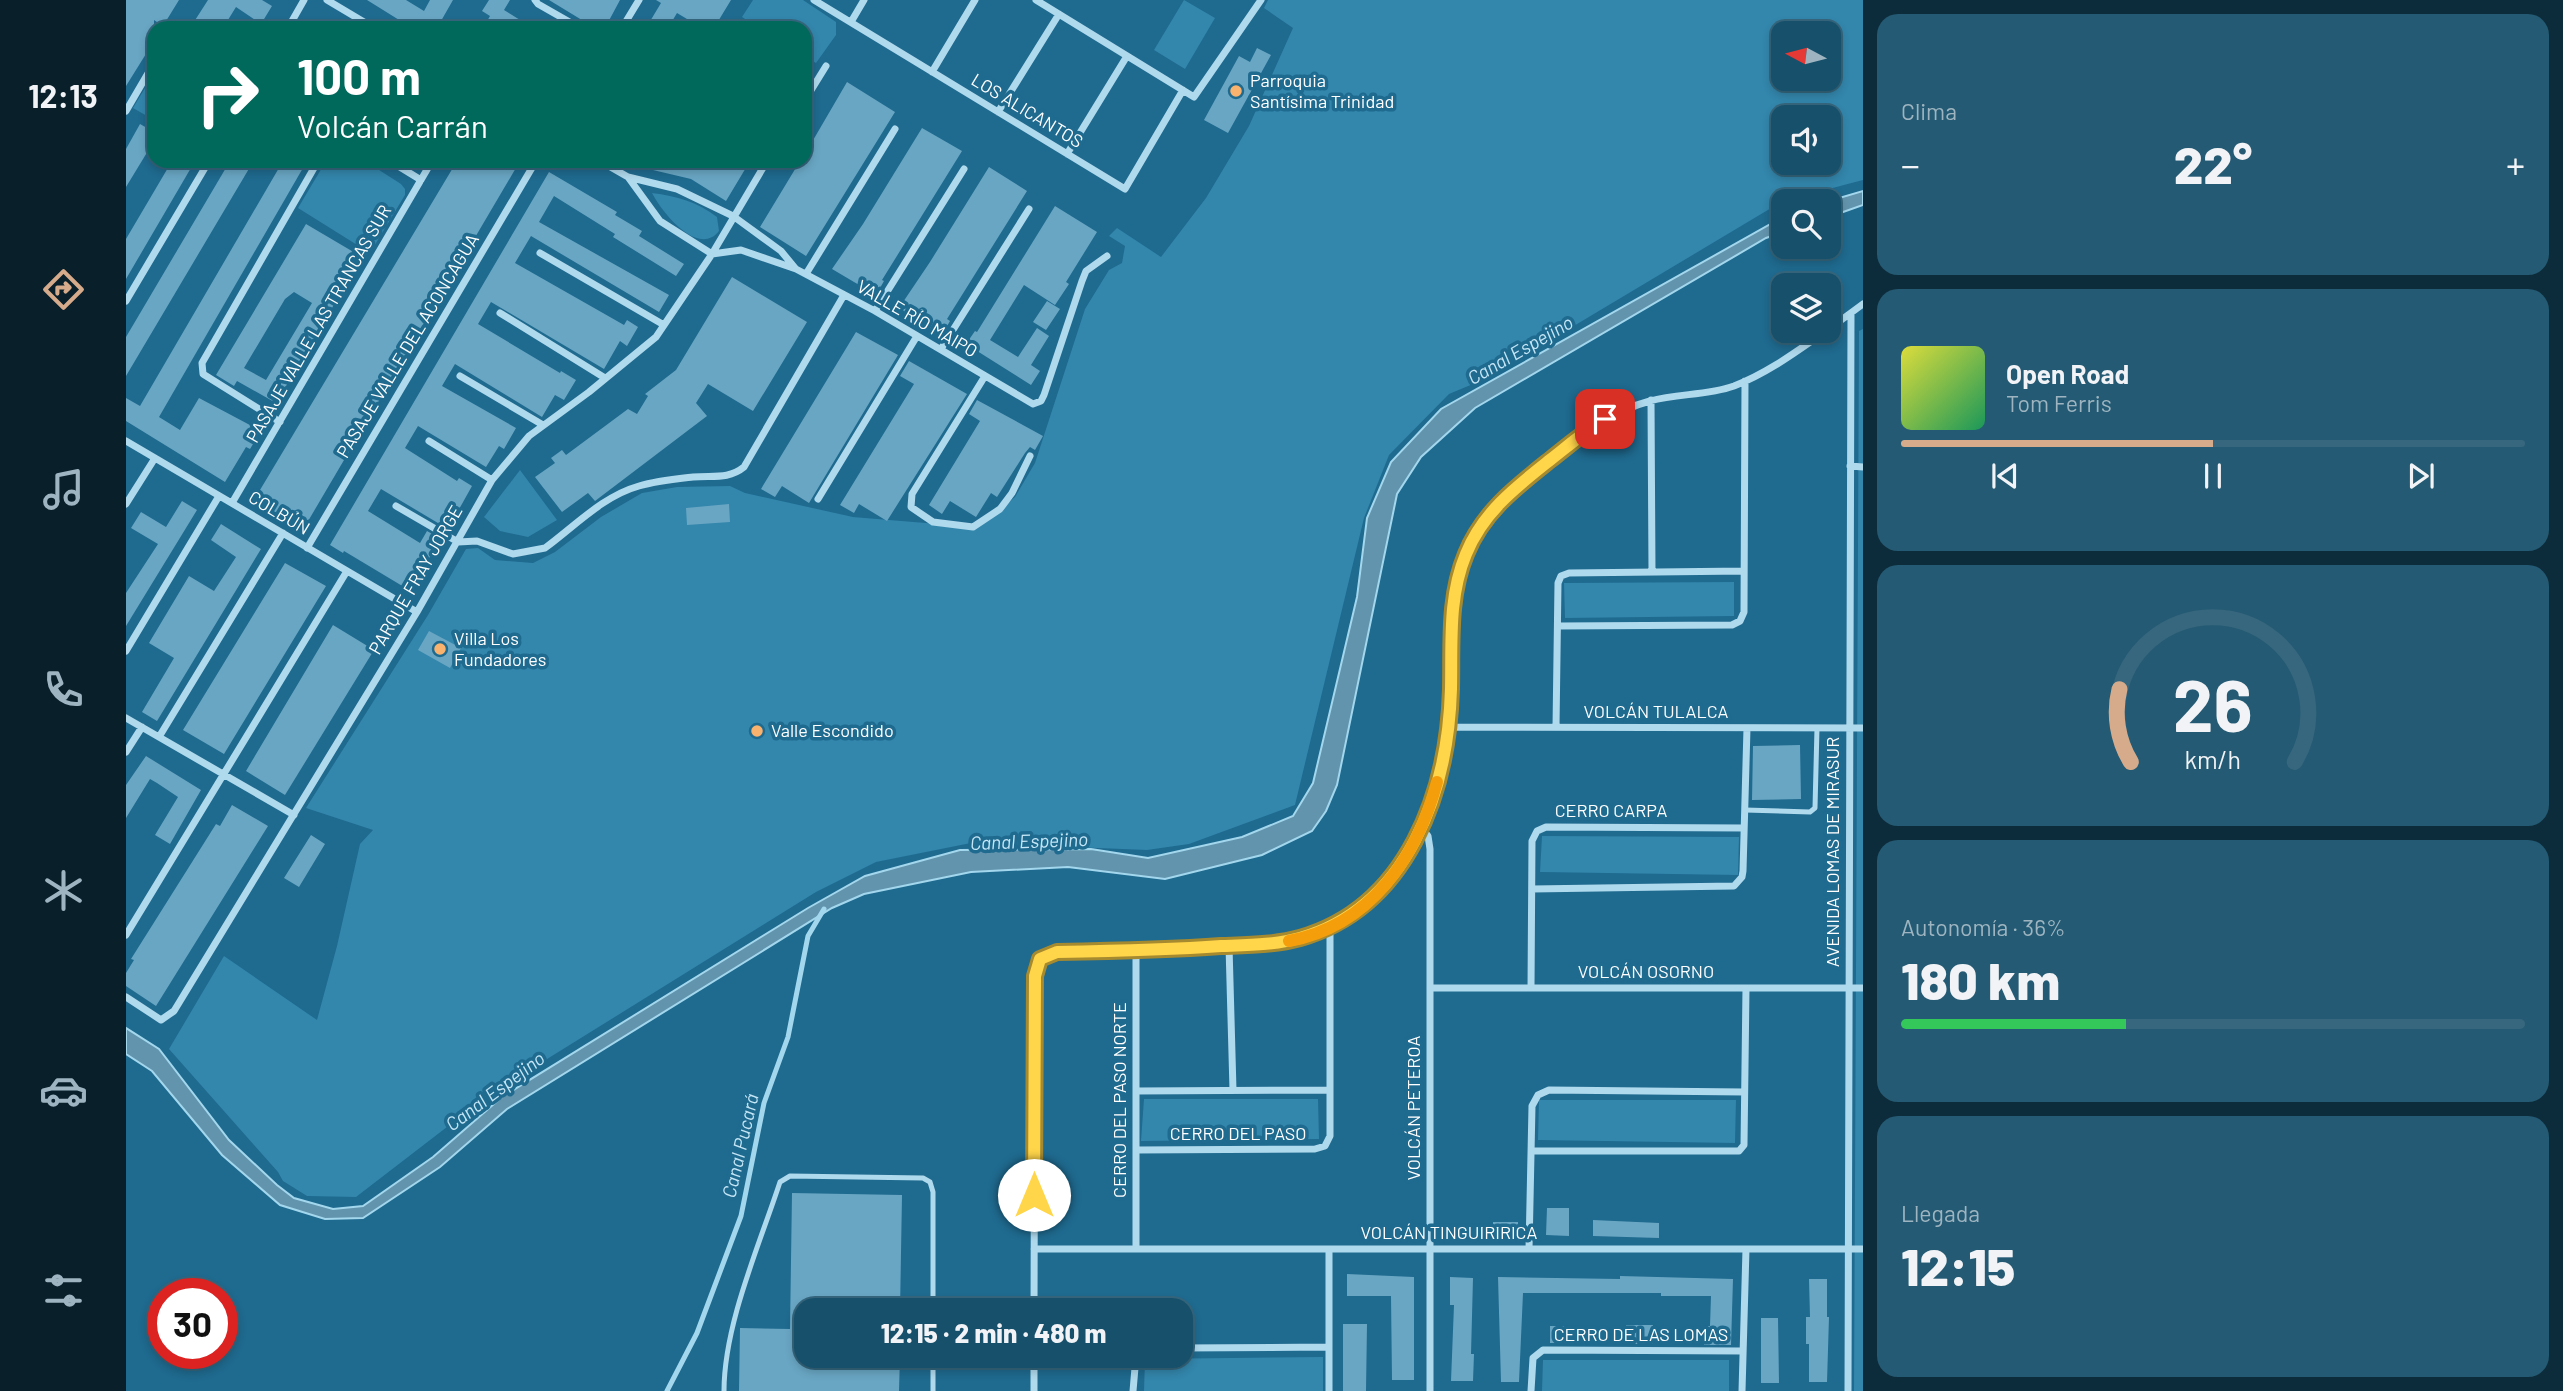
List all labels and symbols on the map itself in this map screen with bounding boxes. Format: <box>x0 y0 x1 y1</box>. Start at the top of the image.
north arrow <box>1771 21 1841 91</box>
street label: LOS ALICANTOS <box>968 68 1087 152</box>
place label: Parroquia Santísima Trinidad <box>1250 69 1394 112</box>
marker: Parroquia Santísima Trinidad <box>1228 83 1244 99</box>
street label: PASAJE VALLE LAS TRANCAS SUR <box>241 201 395 446</box>
street label: PASAJE VALLE DEL ACONCAGUA <box>331 229 483 462</box>
street label: VALLE RÍO MAIPO <box>853 275 982 362</box>
water label: Canal Espejino <box>1463 310 1577 389</box>
pin <box>1575 389 1635 449</box>
street label: COLBÚN <box>245 485 314 539</box>
street label: PARQUE FRAY JORGE <box>364 501 467 658</box>
place label: Villa Los Fundadores <box>454 627 546 670</box>
marker: Villa Los Fundadores <box>432 641 448 657</box>
street label: VOLCÁN TULALCA <box>1584 700 1729 722</box>
place label: Valle Escondido <box>771 719 894 741</box>
marker: Valle Escondido <box>749 723 765 739</box>
street label: AVENIDA LOMAS DE MIRASUR <box>1821 737 1843 967</box>
street label: CERRO CARPA <box>1555 799 1667 821</box>
water label: Canal Espejino <box>970 827 1088 854</box>
street label: VOLCÁN OSORNO <box>1578 960 1714 982</box>
street label: CERRO DEL PASO NORTE <box>1108 1002 1130 1198</box>
street label: VOLCÁN PETEROA <box>1402 1035 1424 1180</box>
water label: Canal Espejino <box>441 1046 549 1135</box>
water label: Canal Pucará <box>716 1091 763 1200</box>
street label: CERRO DEL PASO <box>1170 1122 1306 1144</box>
position arrow <box>997 1158 1071 1232</box>
street label: VOLCÁN TINGUIRIRICA <box>1361 1221 1537 1243</box>
speed limit sign: 30 <box>147 1278 238 1369</box>
street label: CERRO DE LAS LOMAS <box>1554 1323 1728 1345</box>

